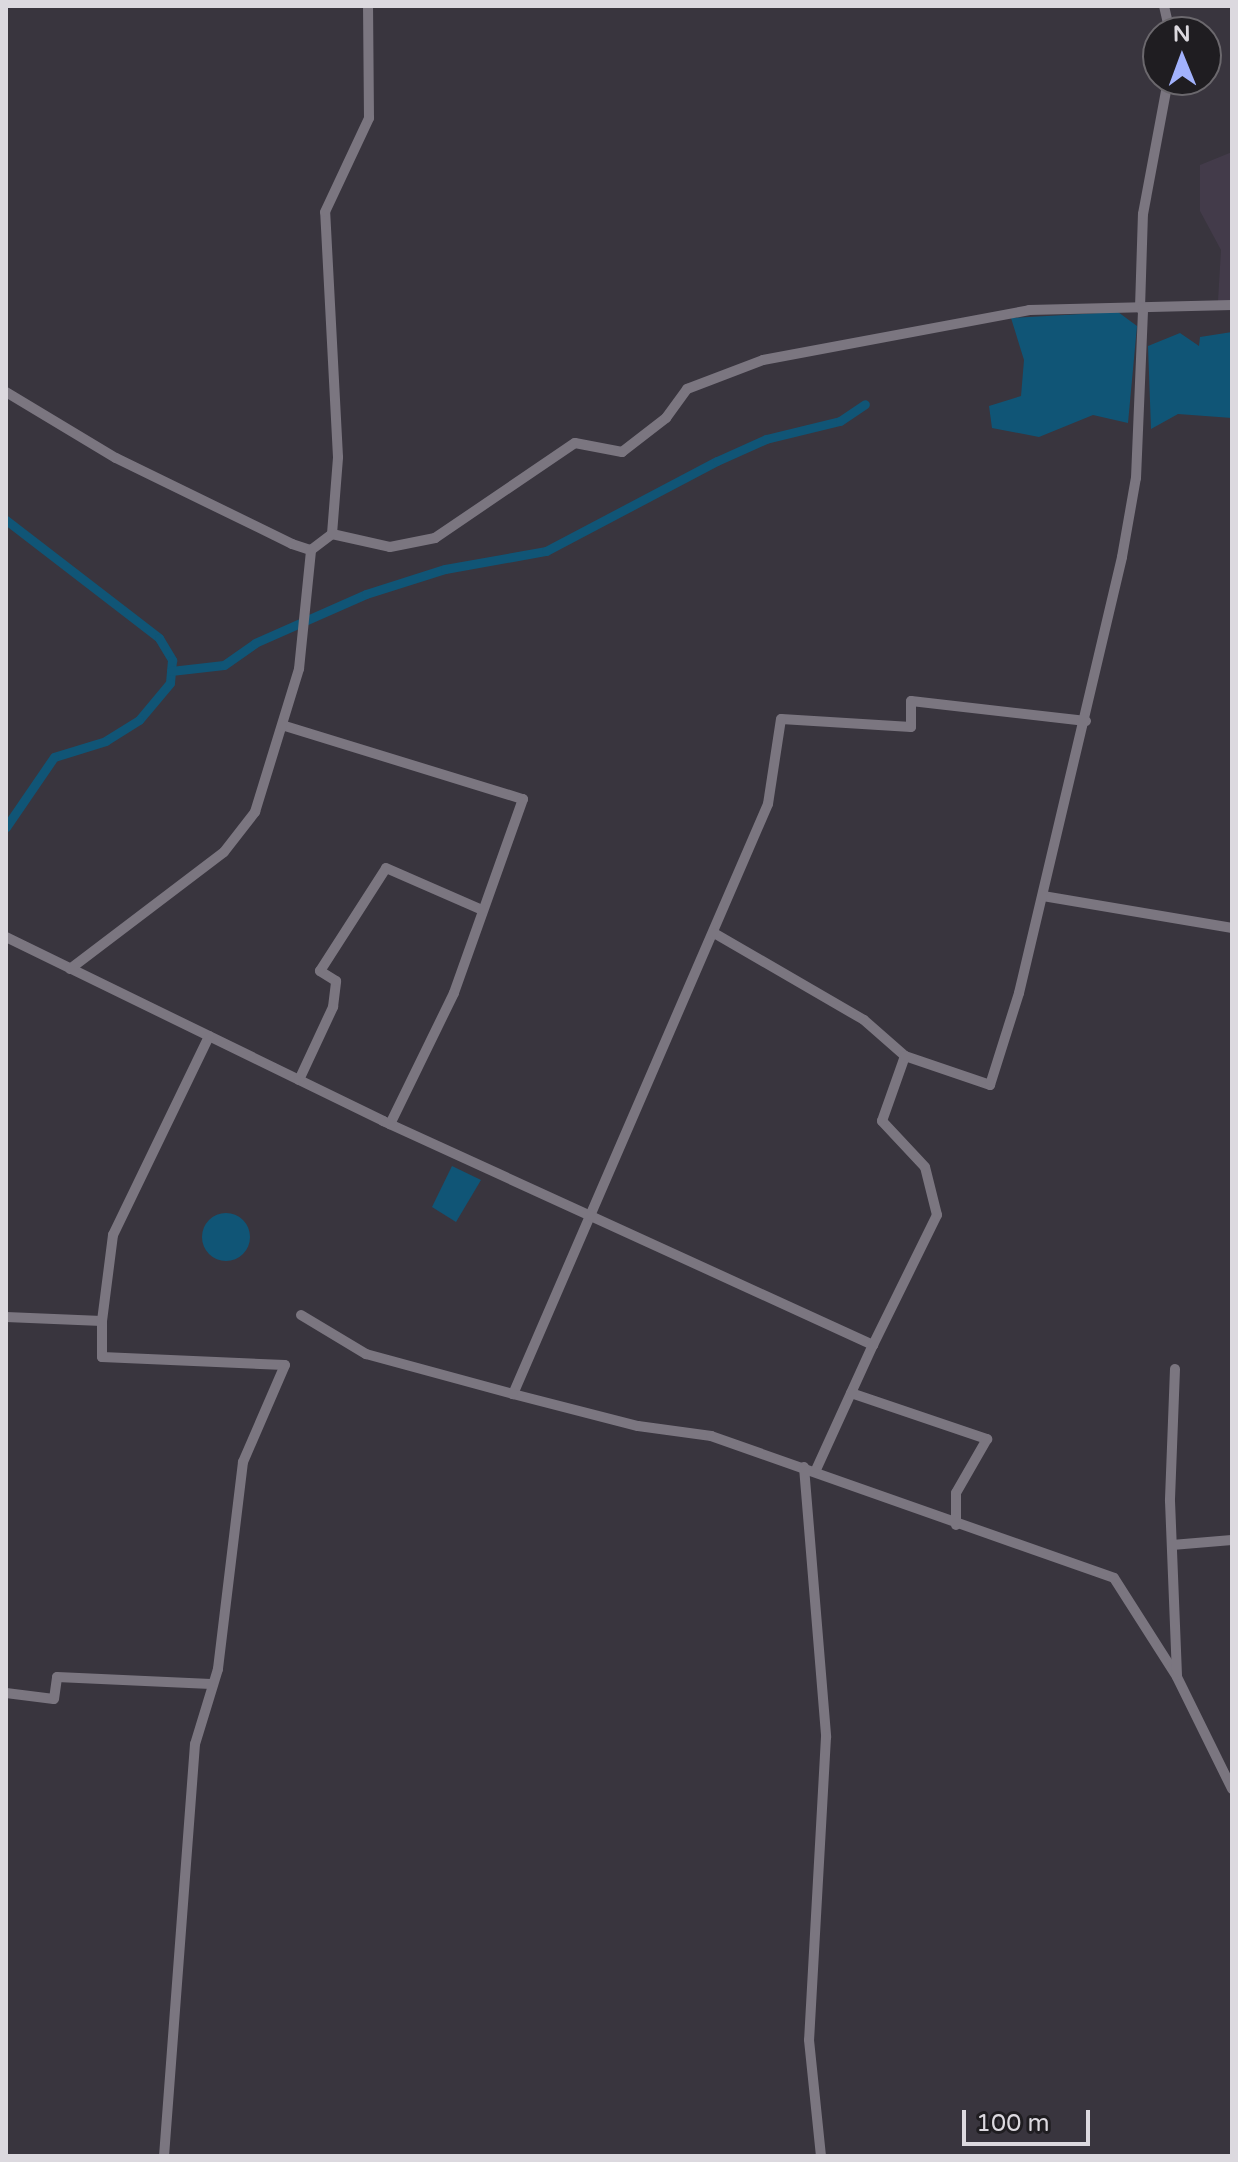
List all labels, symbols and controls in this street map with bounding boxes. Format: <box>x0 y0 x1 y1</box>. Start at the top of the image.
north arrow <box>1142 16 1222 96</box>
text: N <box>1173 21 1191 47</box>
scale bar <box>966 2094 1094 2144</box>
text: 100 m <box>976 2109 1050 2138</box>

